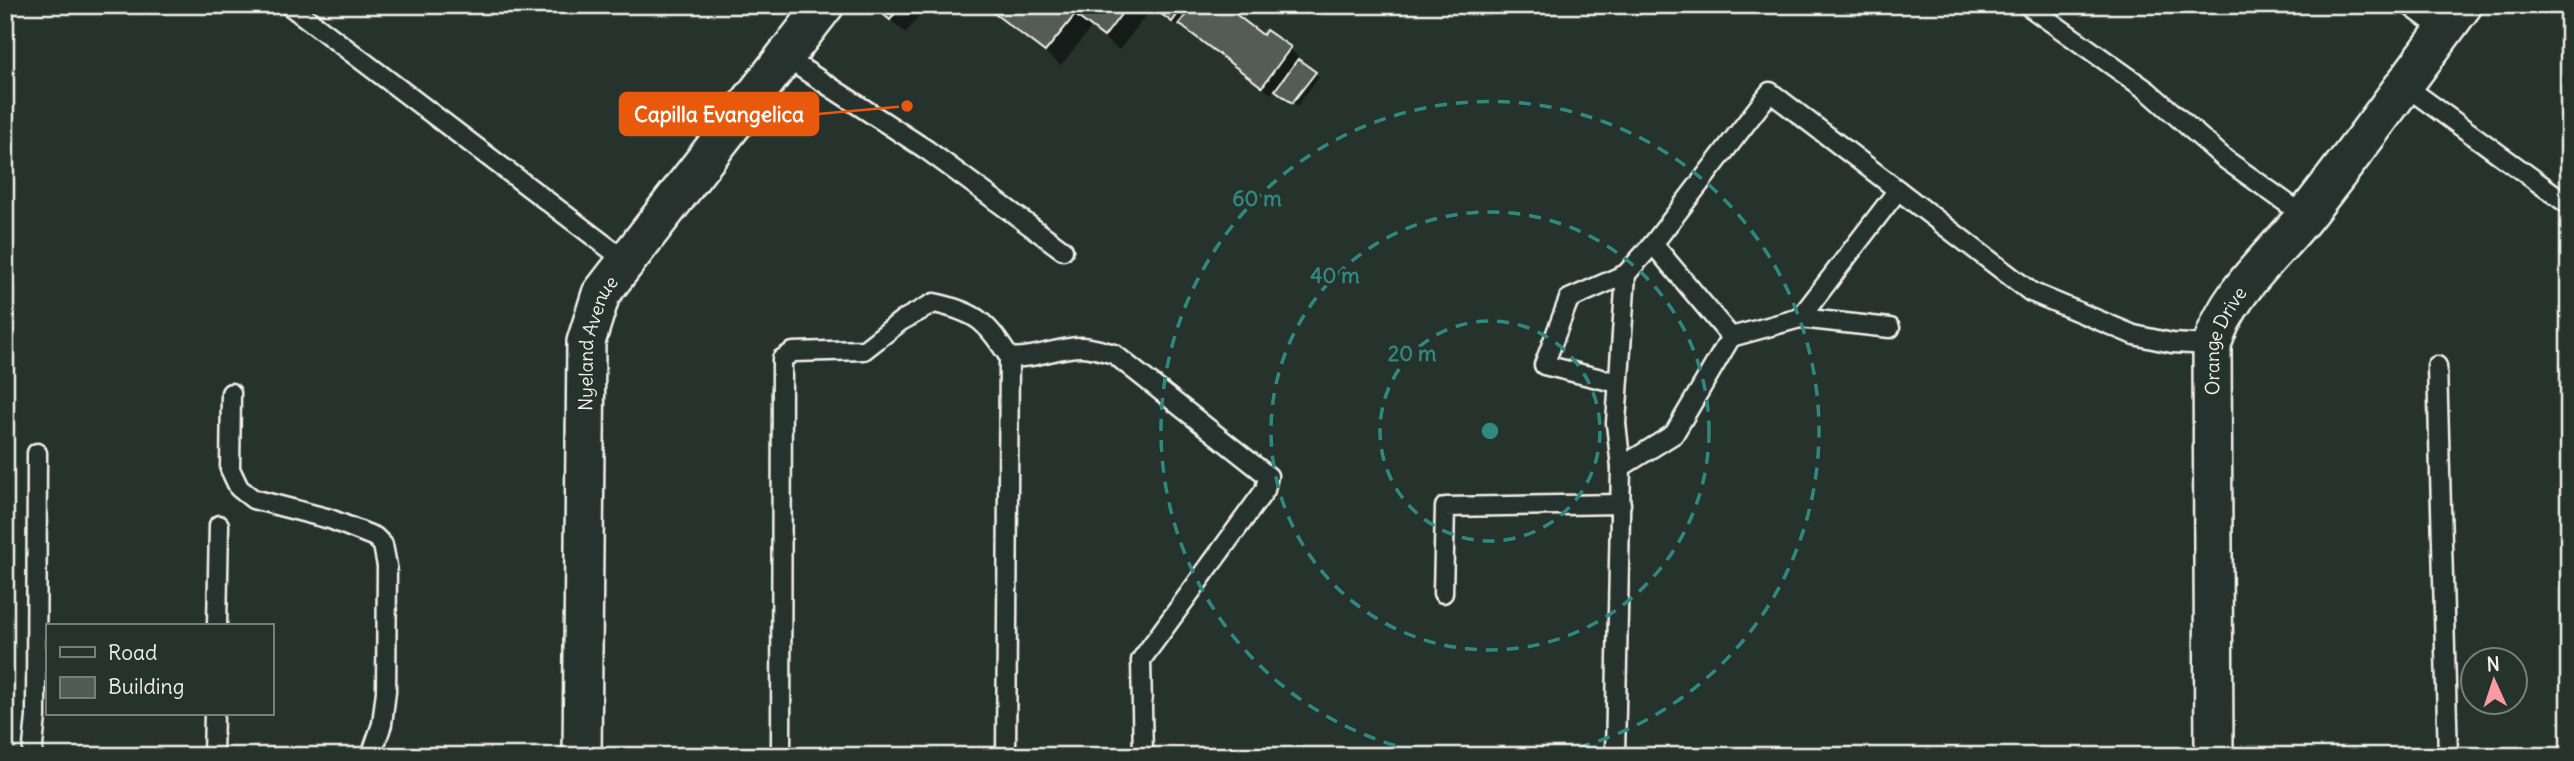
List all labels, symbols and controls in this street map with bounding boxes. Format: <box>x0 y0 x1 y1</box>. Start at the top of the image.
callout: Capilla Evangelica <box>620 93 818 135</box>
text: Capilla Evangelica <box>634 101 804 128</box>
text: 60 m <box>1232 185 1282 212</box>
text: 40 m <box>1310 262 1360 289</box>
street label: Nyeland Avenue <box>573 270 623 411</box>
street label: Orange Drive <box>2200 281 2252 395</box>
text: 20 m <box>1388 340 1437 367</box>
centre of rings <box>1478 419 1502 443</box>
legend <box>46 624 273 716</box>
text: Road <box>108 639 157 666</box>
north arrow <box>2458 646 2528 716</box>
text: N <box>2486 652 2500 676</box>
text: Building <box>108 673 184 700</box>

